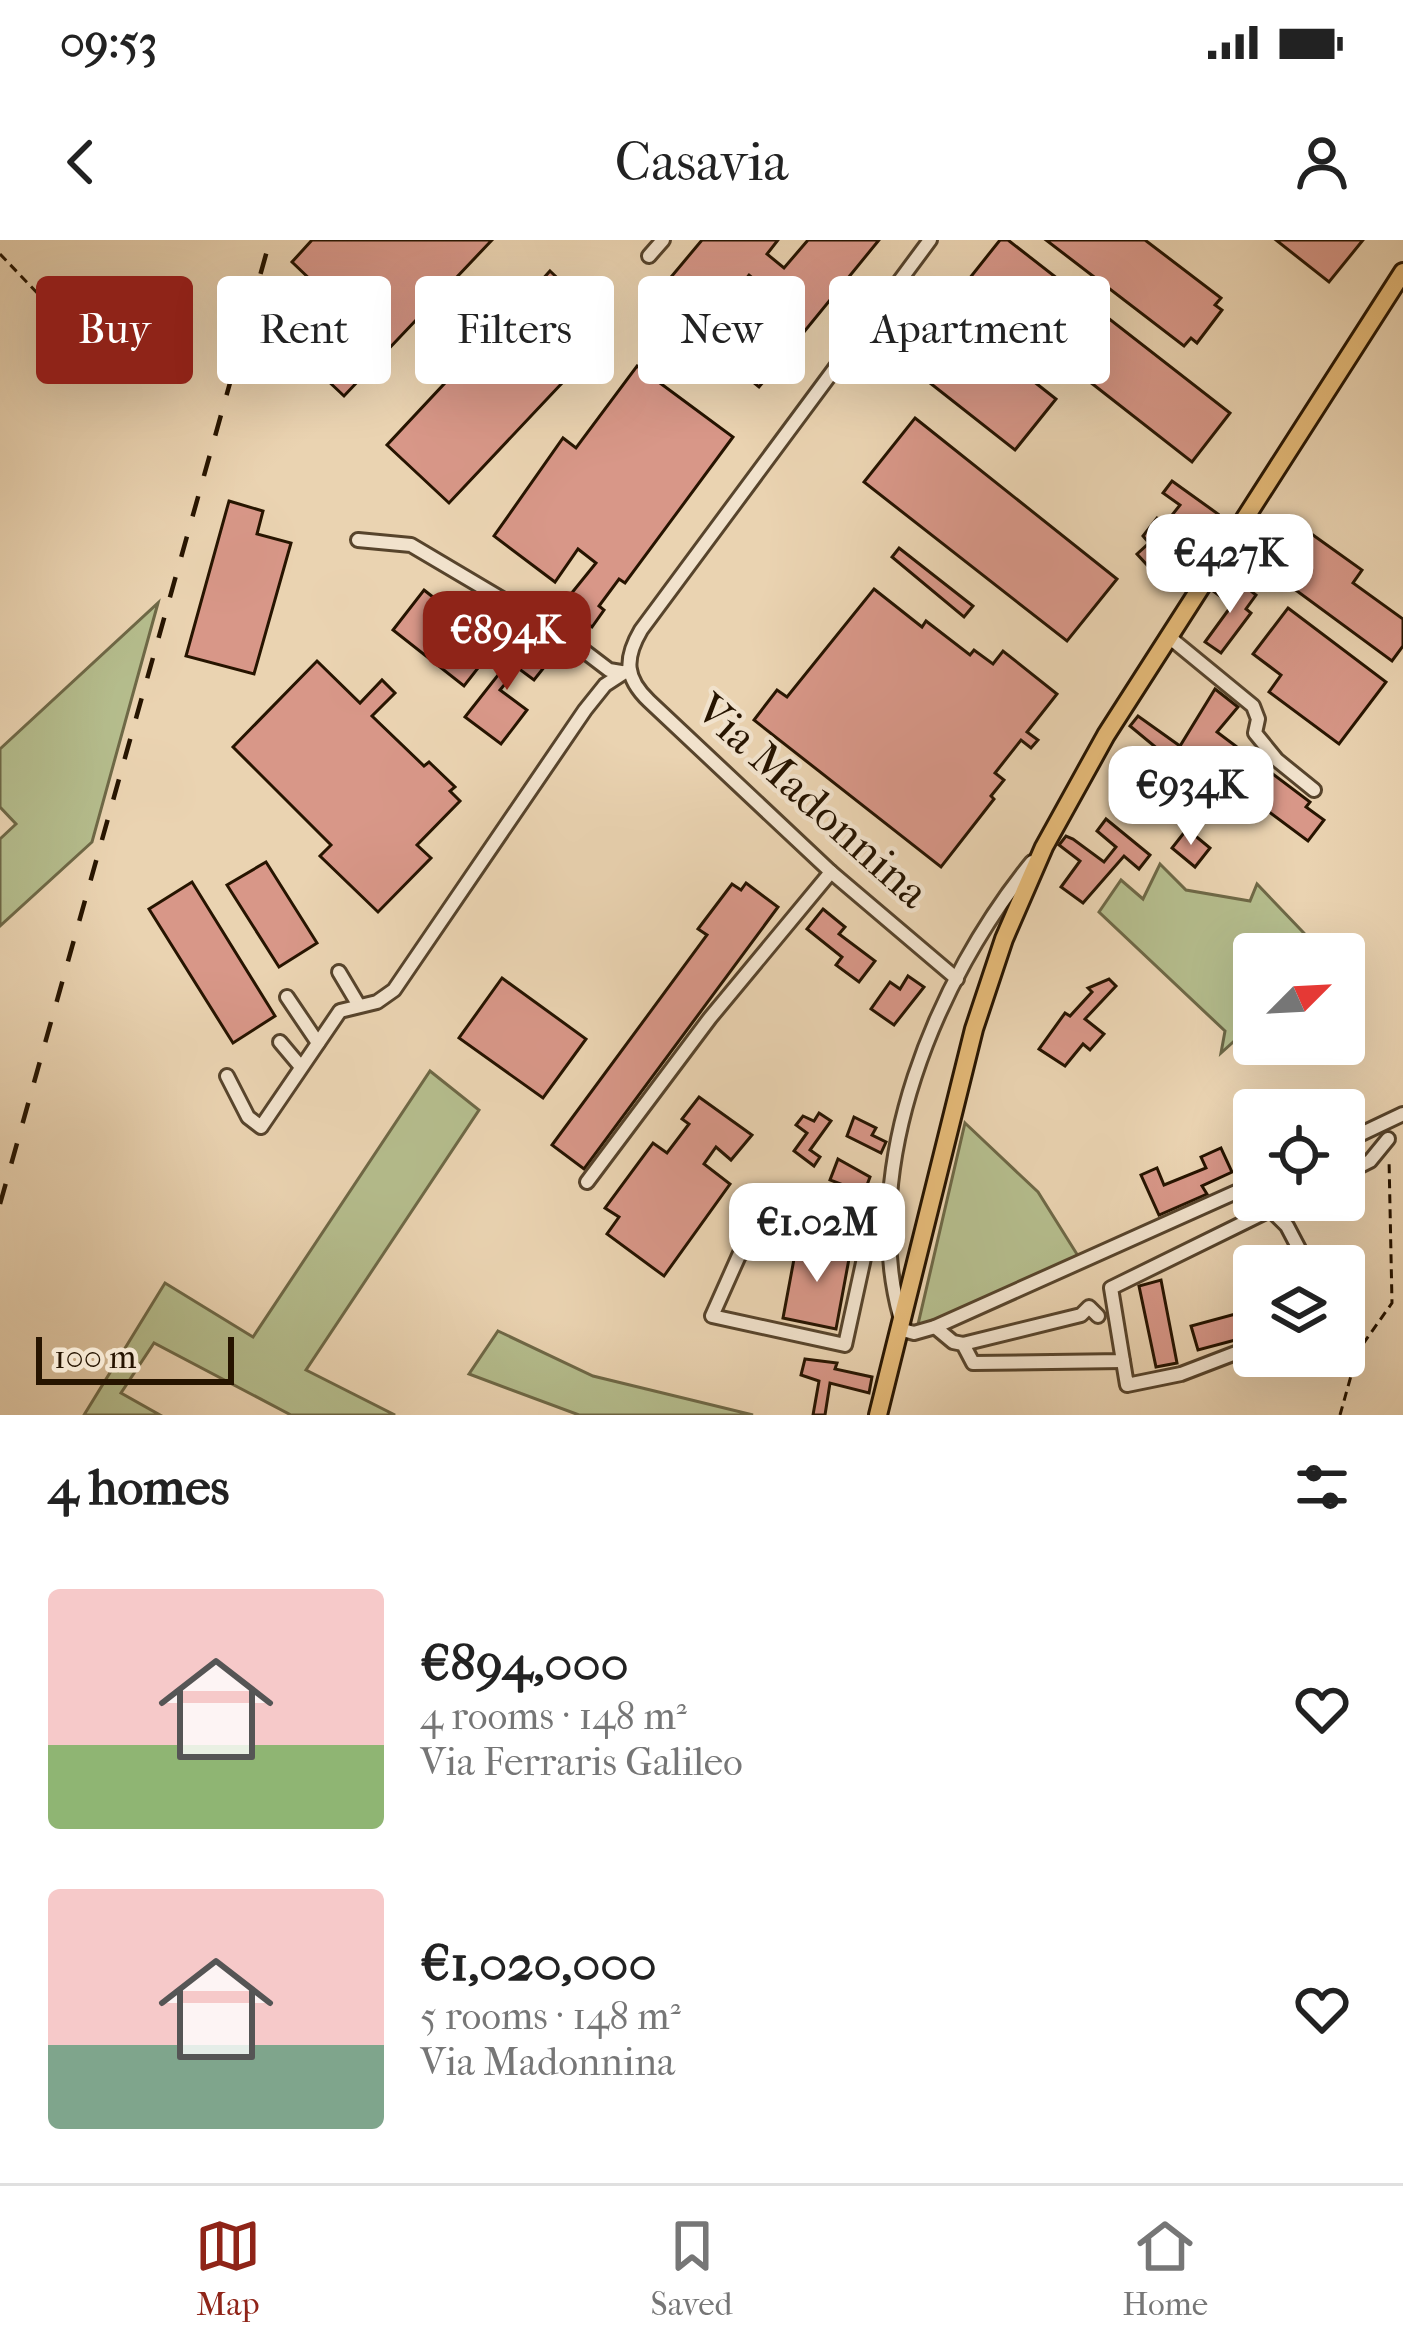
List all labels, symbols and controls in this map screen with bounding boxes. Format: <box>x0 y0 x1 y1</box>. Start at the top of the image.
text: 09:53 <box>60 16 157 69</box>
icon: back <box>48 129 114 195</box>
icon: person <box>1289 129 1355 195</box>
text: Casavia <box>615 131 788 194</box>
chip: Buy <box>36 276 193 384</box>
chip: Rent <box>217 276 391 384</box>
chip: Filters <box>415 276 614 384</box>
chip: New <box>638 276 805 384</box>
chip: Apartment <box>829 276 1110 384</box>
pin: €427K <box>1146 514 1314 616</box>
text: €427K <box>1173 530 1287 576</box>
pin: €894K <box>423 591 591 693</box>
text: €894K <box>450 607 564 653</box>
street label: Via Madonnina <box>684 682 940 920</box>
pin: €934K <box>1107 746 1275 848</box>
text: €934K <box>1135 762 1247 808</box>
north arrow <box>1233 933 1365 1065</box>
map controls <box>1233 933 1365 1377</box>
button: locate <box>1233 1089 1365 1221</box>
pin: €1.02M <box>719 1183 915 1285</box>
text: €1.02M <box>756 1199 878 1245</box>
button: layers <box>1233 1245 1365 1377</box>
scale bar <box>36 1331 234 1384</box>
text: 100 m <box>54 1338 137 1377</box>
icon: filters <box>1289 1454 1355 1520</box>
text: 4 homes <box>48 1457 229 1517</box>
text: €894,000 <box>420 1633 629 1693</box>
icon: home <box>144 1637 288 1781</box>
icon: heart <box>1289 1676 1355 1742</box>
text: 4 rooms · 148 m² <box>420 1693 687 1739</box>
text: Via Ferraris Galileo <box>420 1739 743 1785</box>
text: €1,020,000 <box>420 1933 657 1993</box>
icon: home <box>144 1937 288 2081</box>
icon: heart <box>1289 1976 1355 2042</box>
text: 5 rooms · 148 m² <box>420 1993 681 2039</box>
text: Via Madonnina <box>420 2039 675 2085</box>
tab: Map <box>195 2213 261 2324</box>
tab: Saved <box>651 2213 732 2324</box>
tab: Home <box>1122 2213 1208 2324</box>

